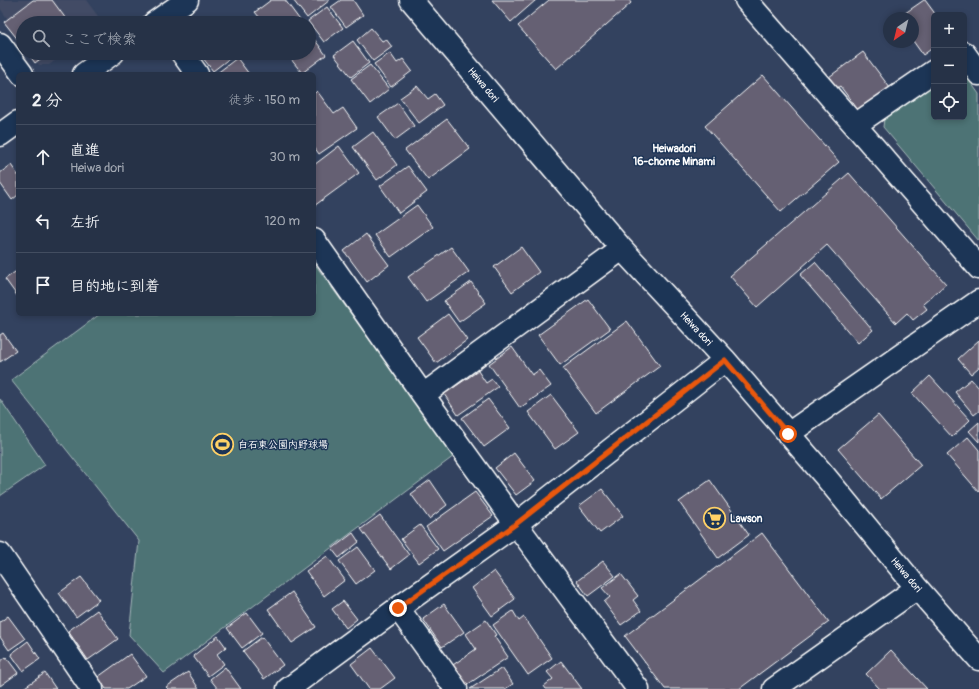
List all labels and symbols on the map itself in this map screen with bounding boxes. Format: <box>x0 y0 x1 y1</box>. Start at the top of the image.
north arrow <box>883 12 919 48</box>
street label: Heiwa dori <box>465 65 501 105</box>
district label: Heiwadori 16-chome Minami <box>633 142 715 168</box>
street label: Heiwa dori <box>677 310 715 348</box>
route start <box>779 425 797 443</box>
sports icon: 白石東公園内野球場 <box>209 432 235 458</box>
place label: 白石東公園内野球場 <box>238 439 328 451</box>
supermarket icon: Lawson <box>701 506 727 532</box>
place label: Lawson <box>730 513 763 525</box>
street label: Heiwa dori <box>888 555 924 595</box>
route end <box>389 599 407 617</box>

